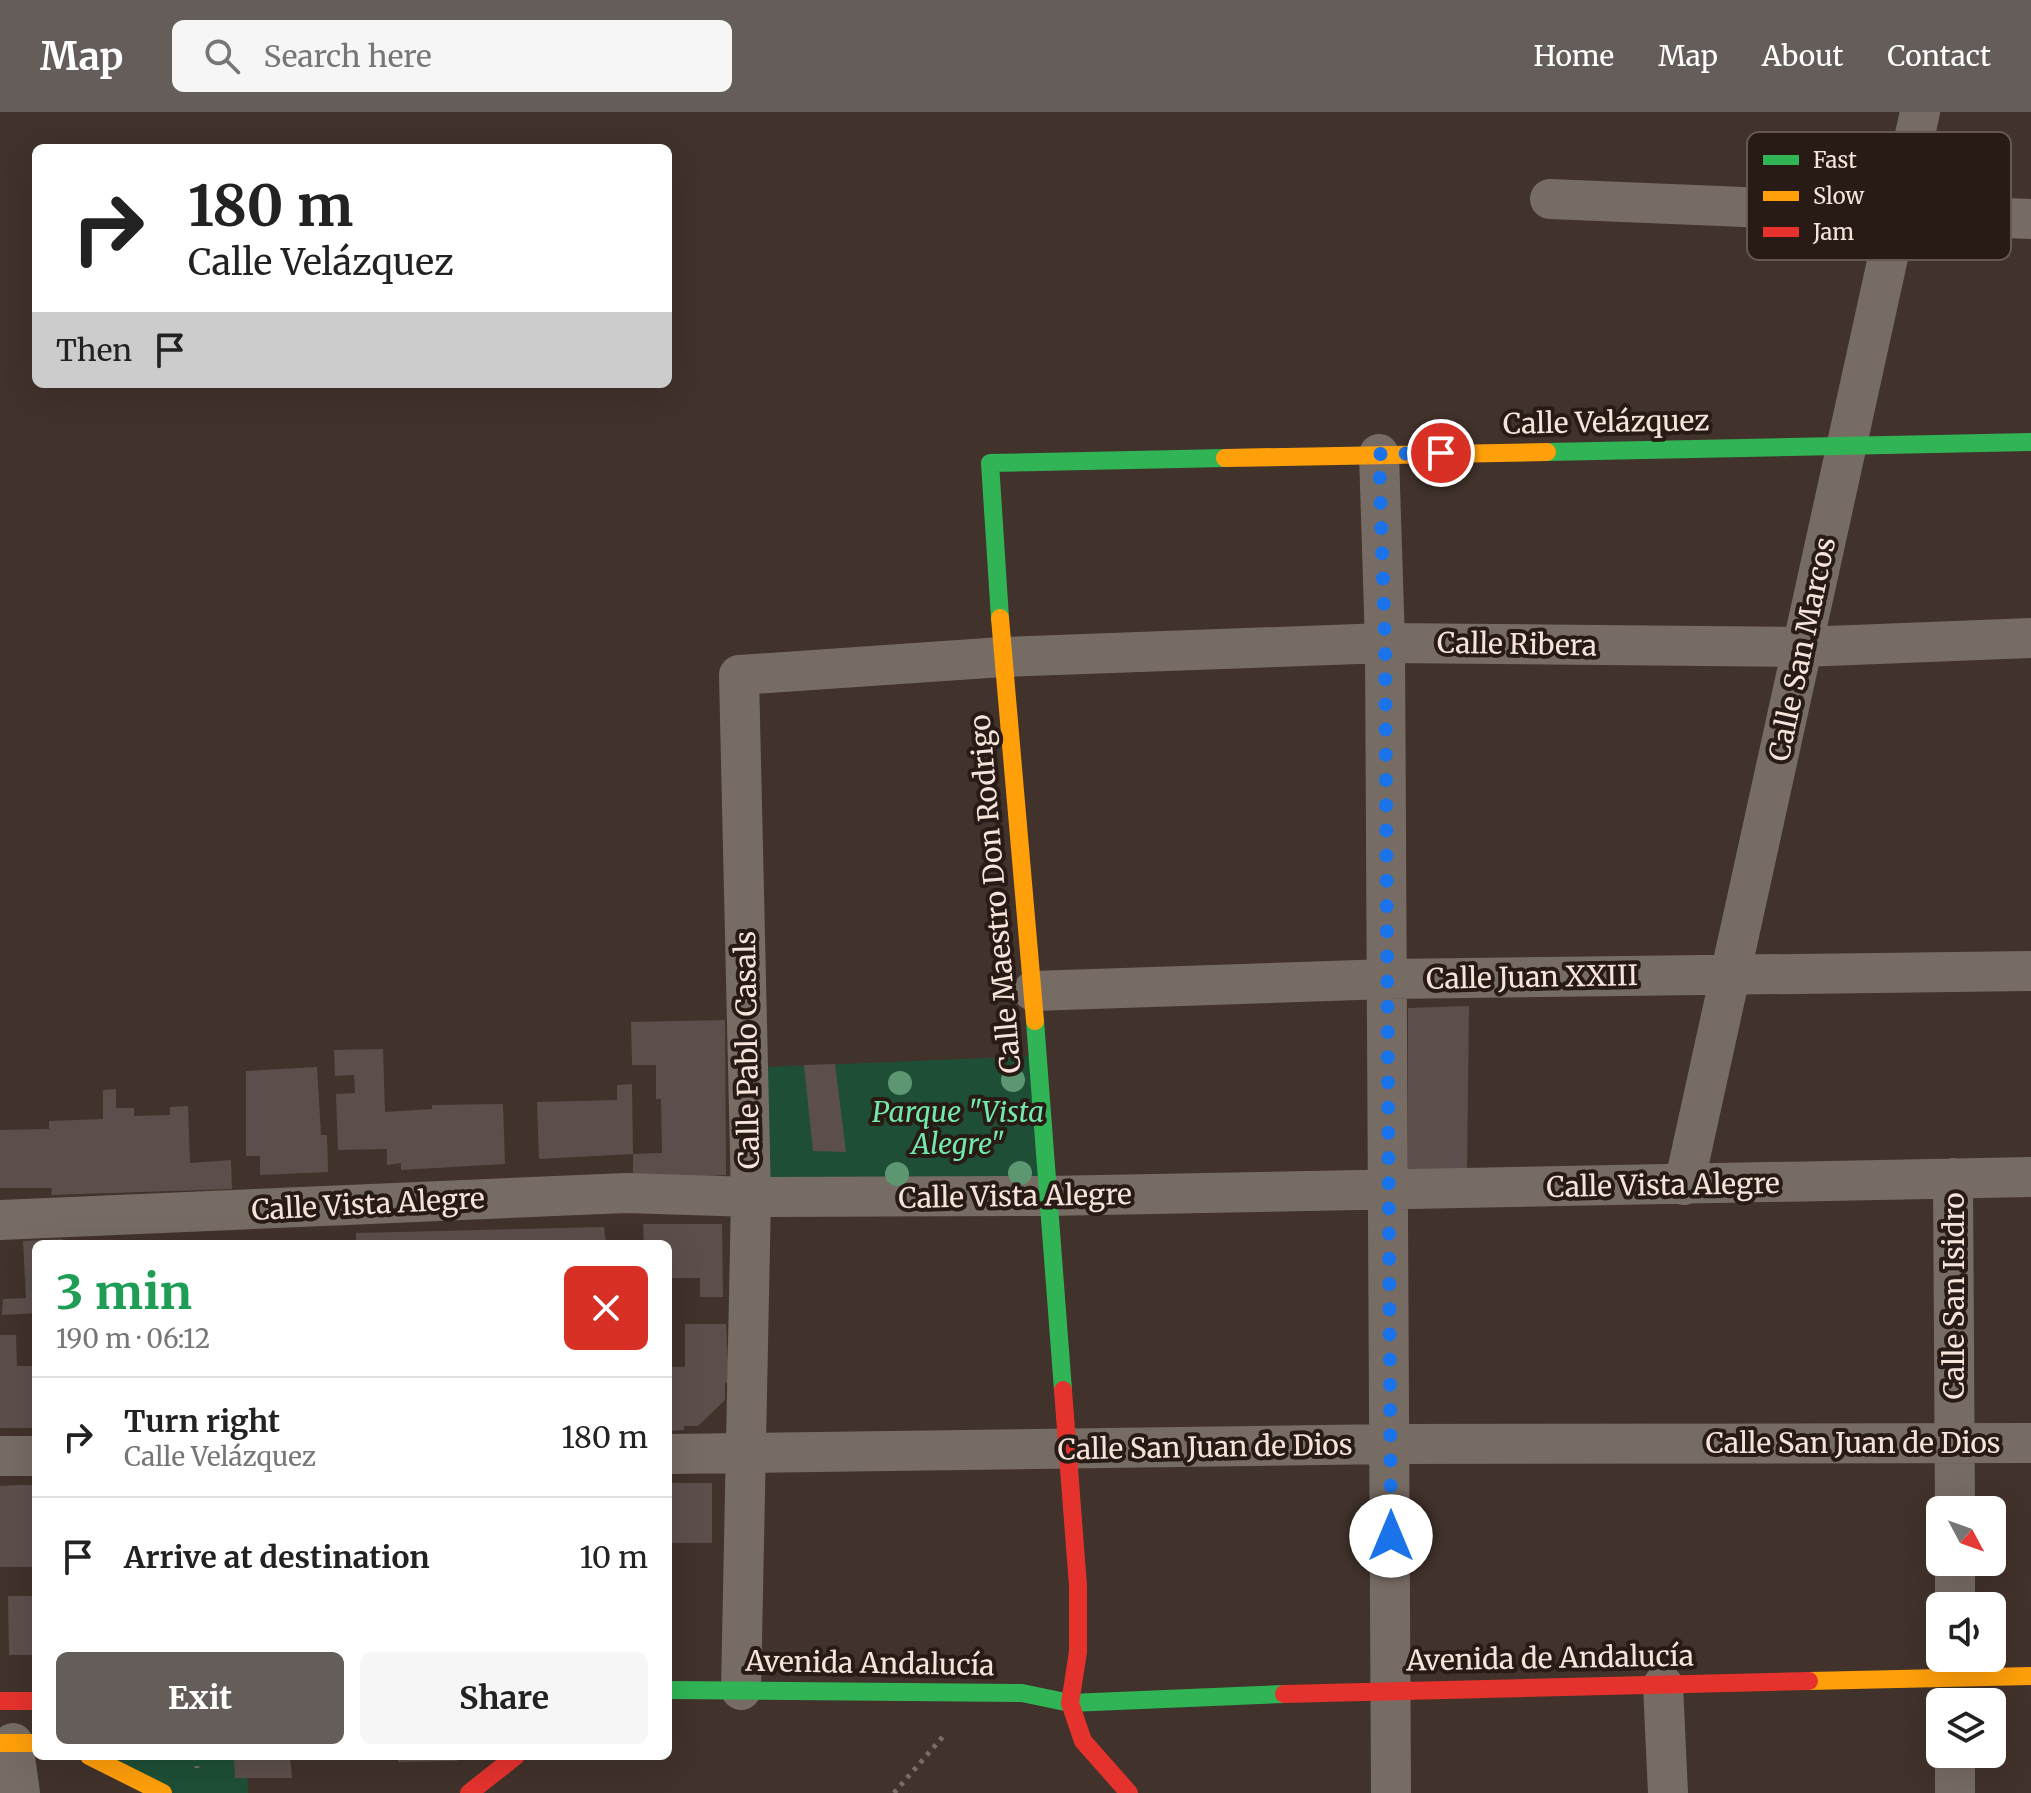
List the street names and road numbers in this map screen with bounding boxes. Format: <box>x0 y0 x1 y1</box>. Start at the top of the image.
street label: Calle Velázquez <box>1502 402 1710 442</box>
street label: Calle San Marcos <box>1761 534 1843 764</box>
street label: Calle Ribera <box>1437 625 1597 663</box>
street label: Calle Maestro Don Rodrigo <box>961 713 1029 1075</box>
street label: Calle Pablo Casals <box>727 931 767 1169</box>
street label: Calle Juan XXIII <box>1426 957 1638 997</box>
street label: Calle Vista Alegre <box>1546 1165 1780 1205</box>
street label: Calle Vista Alegre <box>898 1176 1132 1216</box>
street label: Calle Vista Alegre <box>250 1180 486 1228</box>
street label: Calle San Isidro <box>1936 1192 1972 1400</box>
street label: Calle San Juan de Dios <box>1705 1425 2001 1461</box>
street label: Calle San Juan de Dios <box>1057 1426 1353 1468</box>
street label: Avenida de Andalucía <box>1405 1637 1694 1679</box>
street label: Avenida Andalucía <box>744 1643 995 1683</box>

